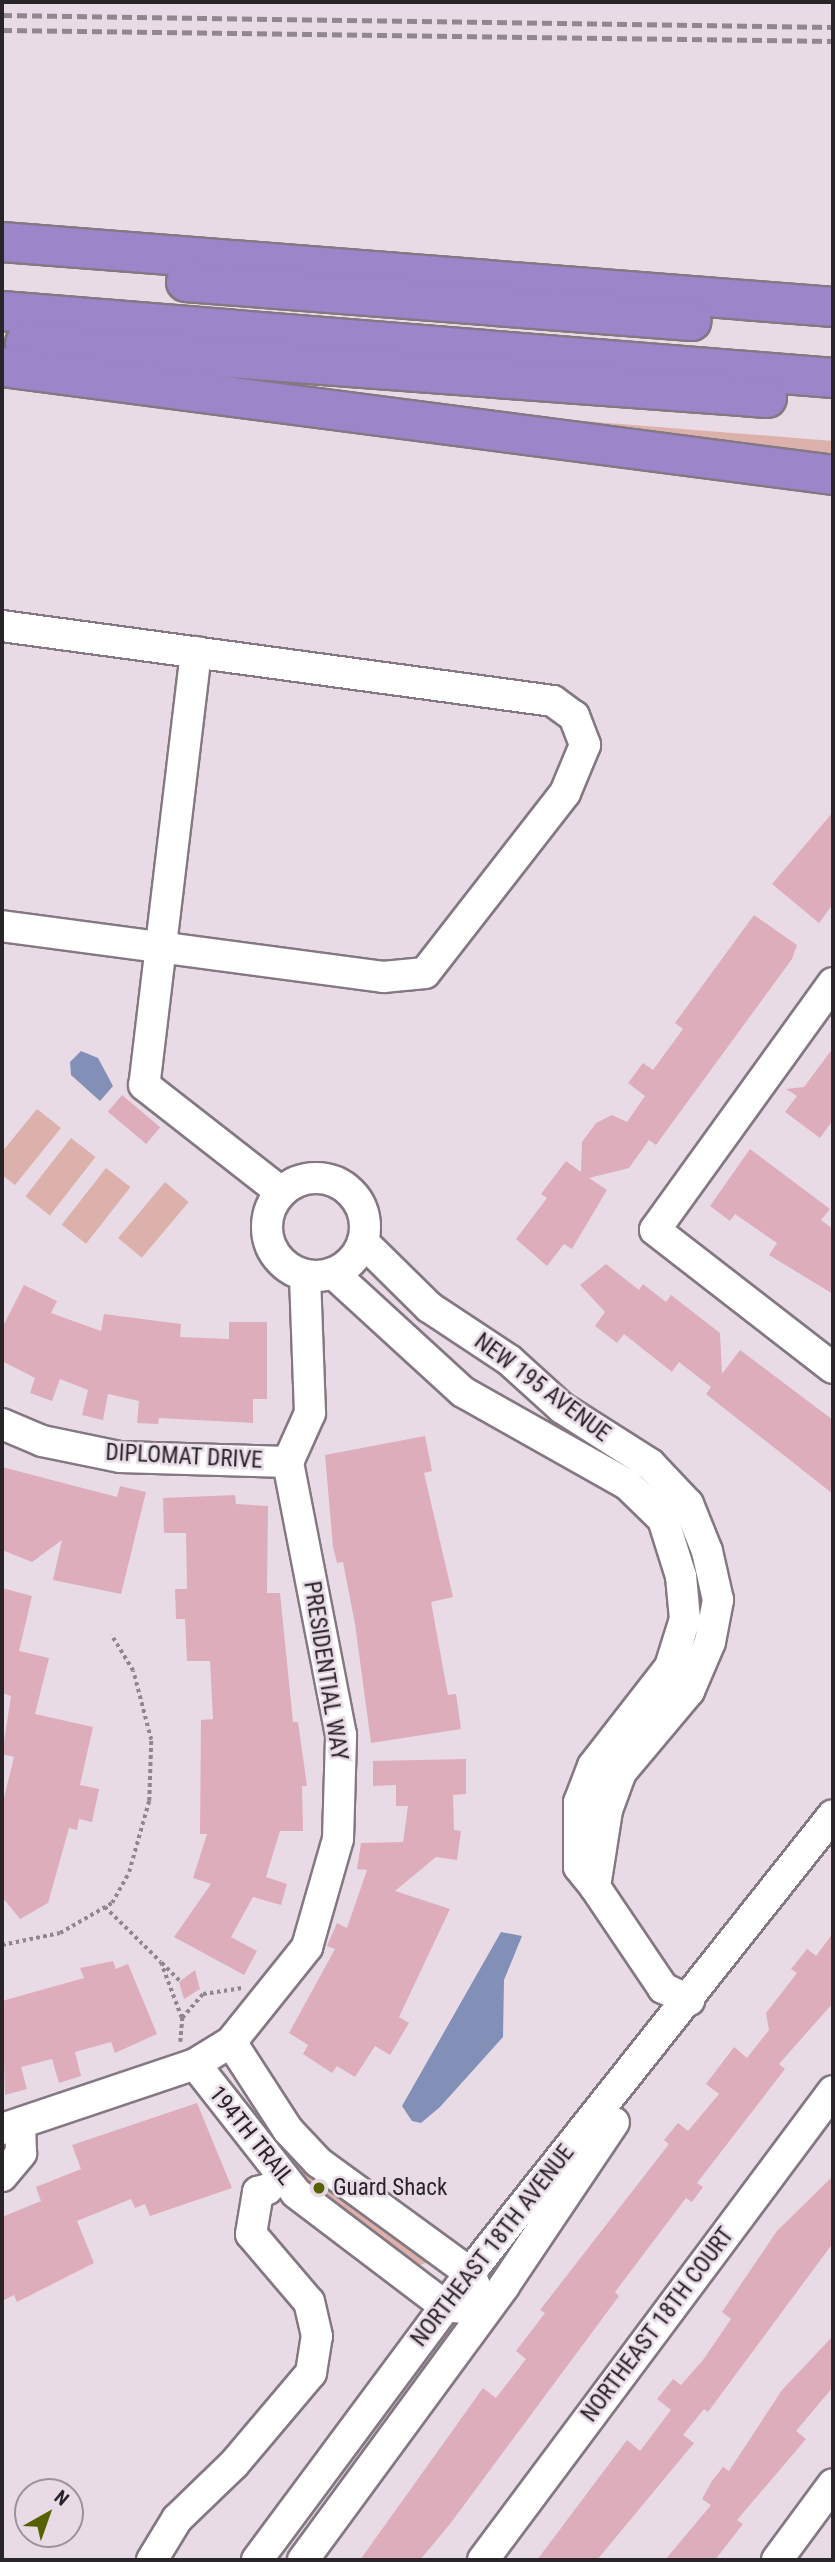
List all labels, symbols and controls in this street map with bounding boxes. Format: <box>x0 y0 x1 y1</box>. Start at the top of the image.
street label: NEW 195 AVENUE <box>469 1328 615 1448</box>
street label: DIPLOMAT DRIVE <box>105 1439 263 1475</box>
street label: PRESIDENTIAL WAY <box>297 1579 353 1763</box>
street label: 194TH TRAIL <box>203 2081 299 2191</box>
street label: NORTHEAST 18TH AVENUE <box>405 2139 581 2353</box>
place label: Guard Shack <box>333 2174 447 2202</box>
marker: Guard Shack <box>311 2180 327 2196</box>
street label: NORTHEAST 18TH COURT <box>576 2222 740 2428</box>
north arrow <box>14 2478 84 2548</box>
text: N <box>50 2486 73 2511</box>

